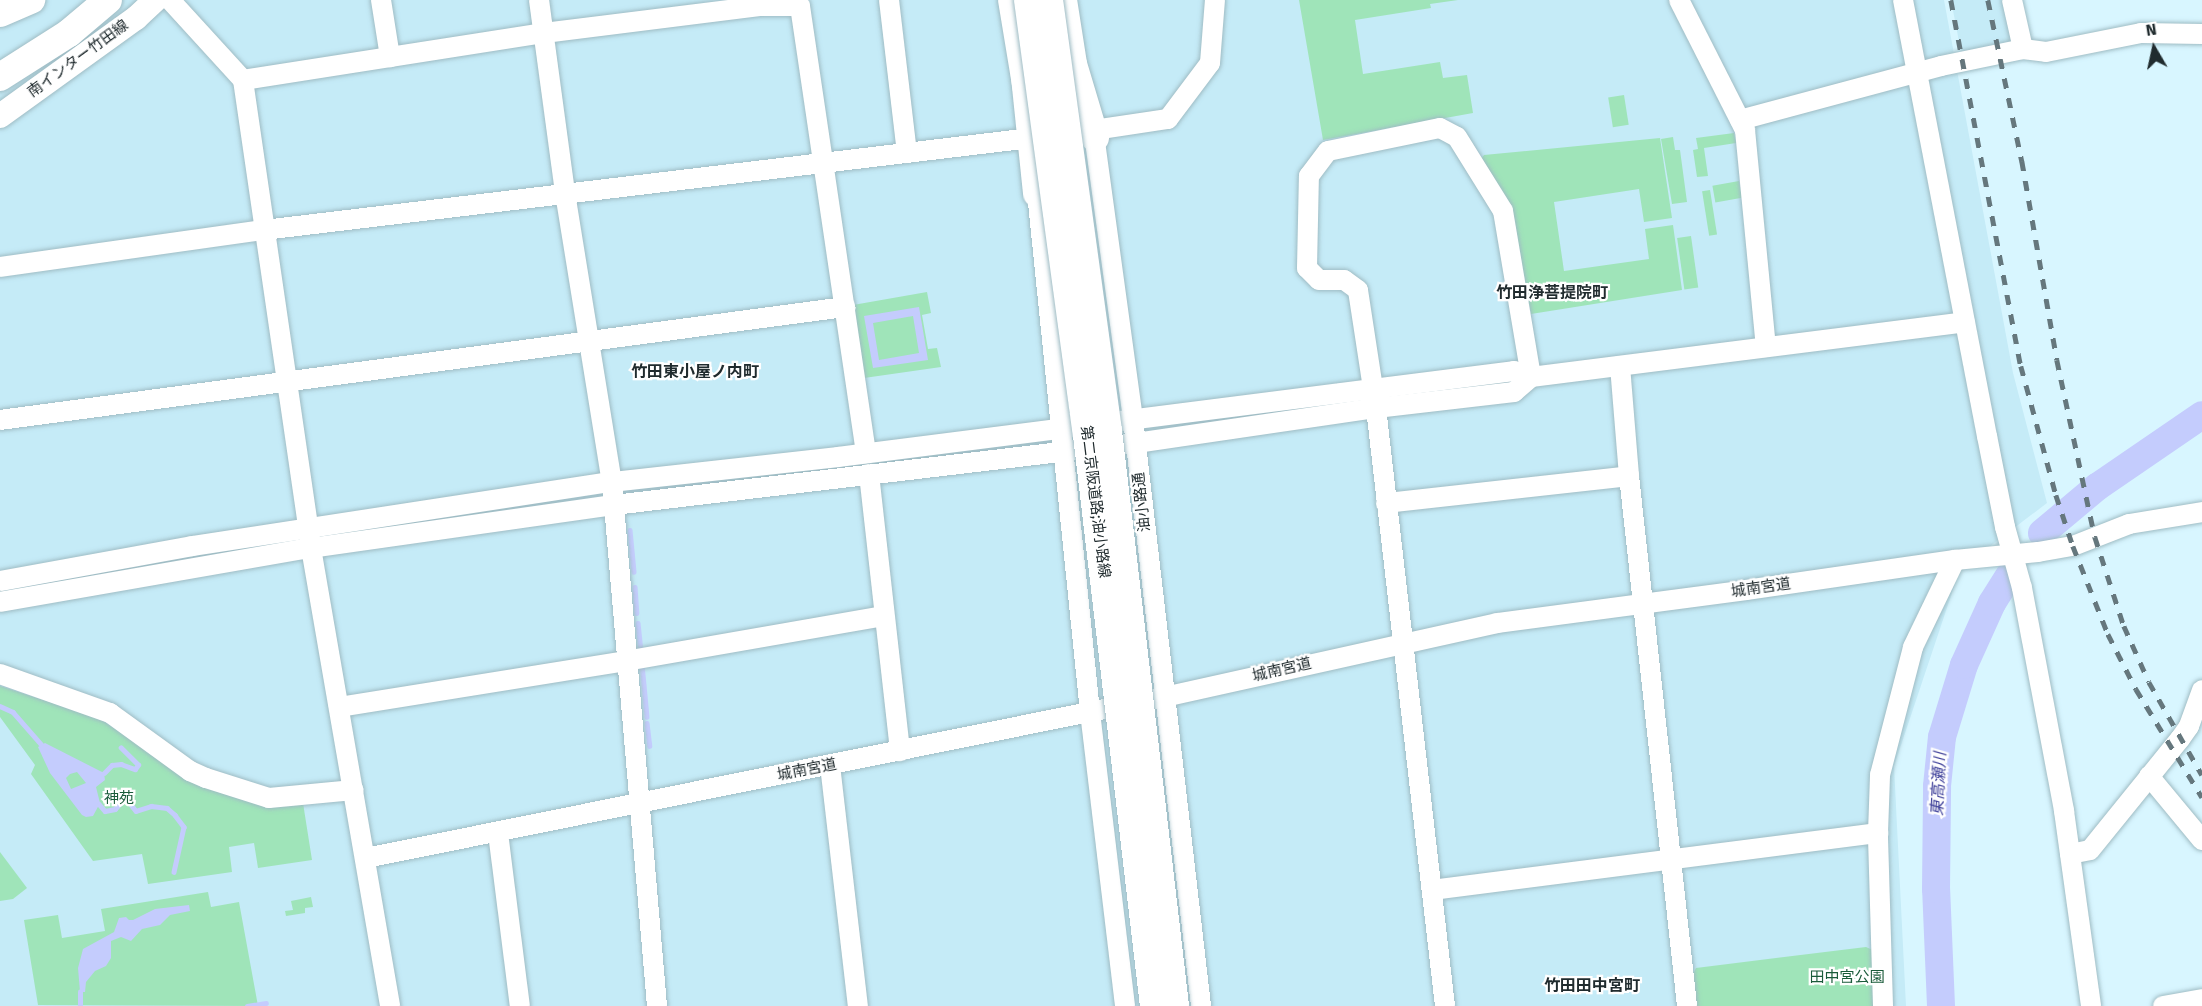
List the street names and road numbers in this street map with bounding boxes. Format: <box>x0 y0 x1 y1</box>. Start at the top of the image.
street label: 南インター竹田線 <box>24 16 132 102</box>
street label: 第二京阪道路;油小路線 <box>1077 425 1113 579</box>
street label: 油小路通 <box>1130 471 1154 533</box>
street label: 城南宮道 <box>1730 575 1792 601</box>
street label: 城南宮道 <box>1251 654 1313 686</box>
street label: 城南宮道 <box>776 755 838 785</box>

